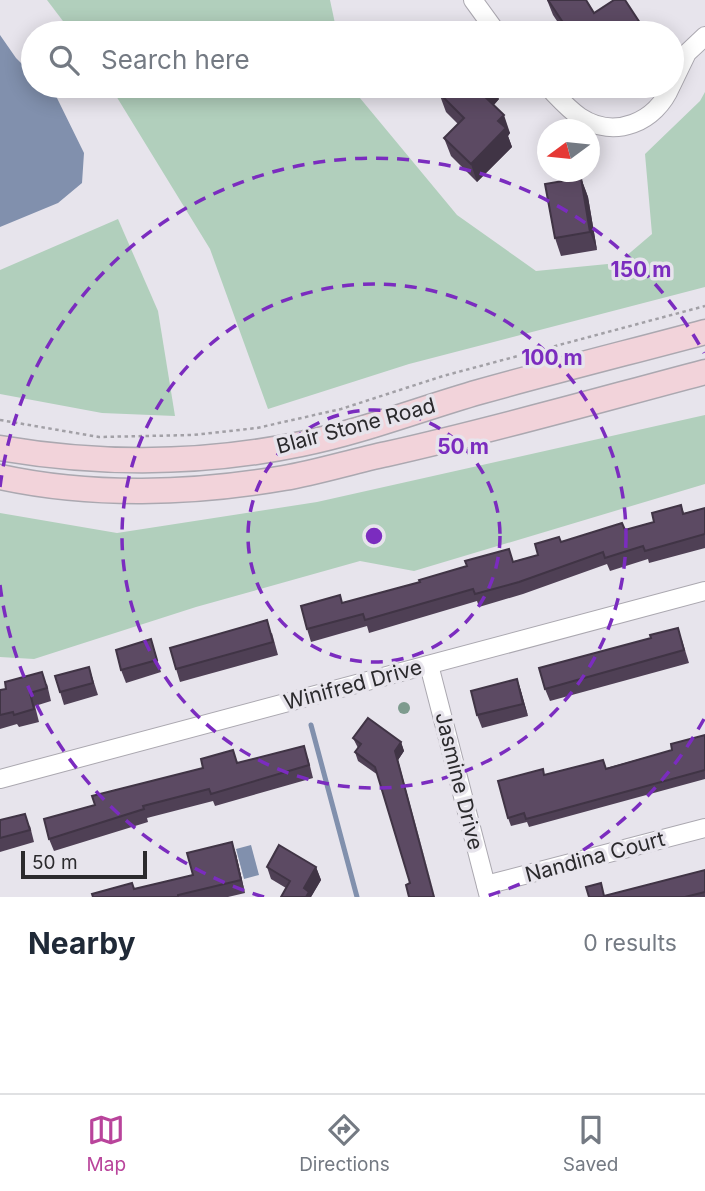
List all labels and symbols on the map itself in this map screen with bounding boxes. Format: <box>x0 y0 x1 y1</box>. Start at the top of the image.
north arrow <box>537 119 600 182</box>
text: 150 m <box>611 257 671 282</box>
text: 100 m <box>521 345 583 370</box>
street label: Blair Stone Road <box>274 392 438 459</box>
text: 50 m <box>437 434 489 459</box>
centre of rings <box>362 524 386 548</box>
street label: Winifred Drive <box>281 654 425 715</box>
street label: Jasmine Drive <box>430 709 489 852</box>
street label: Nandina Court <box>522 826 668 887</box>
scale bar <box>21 848 147 880</box>

